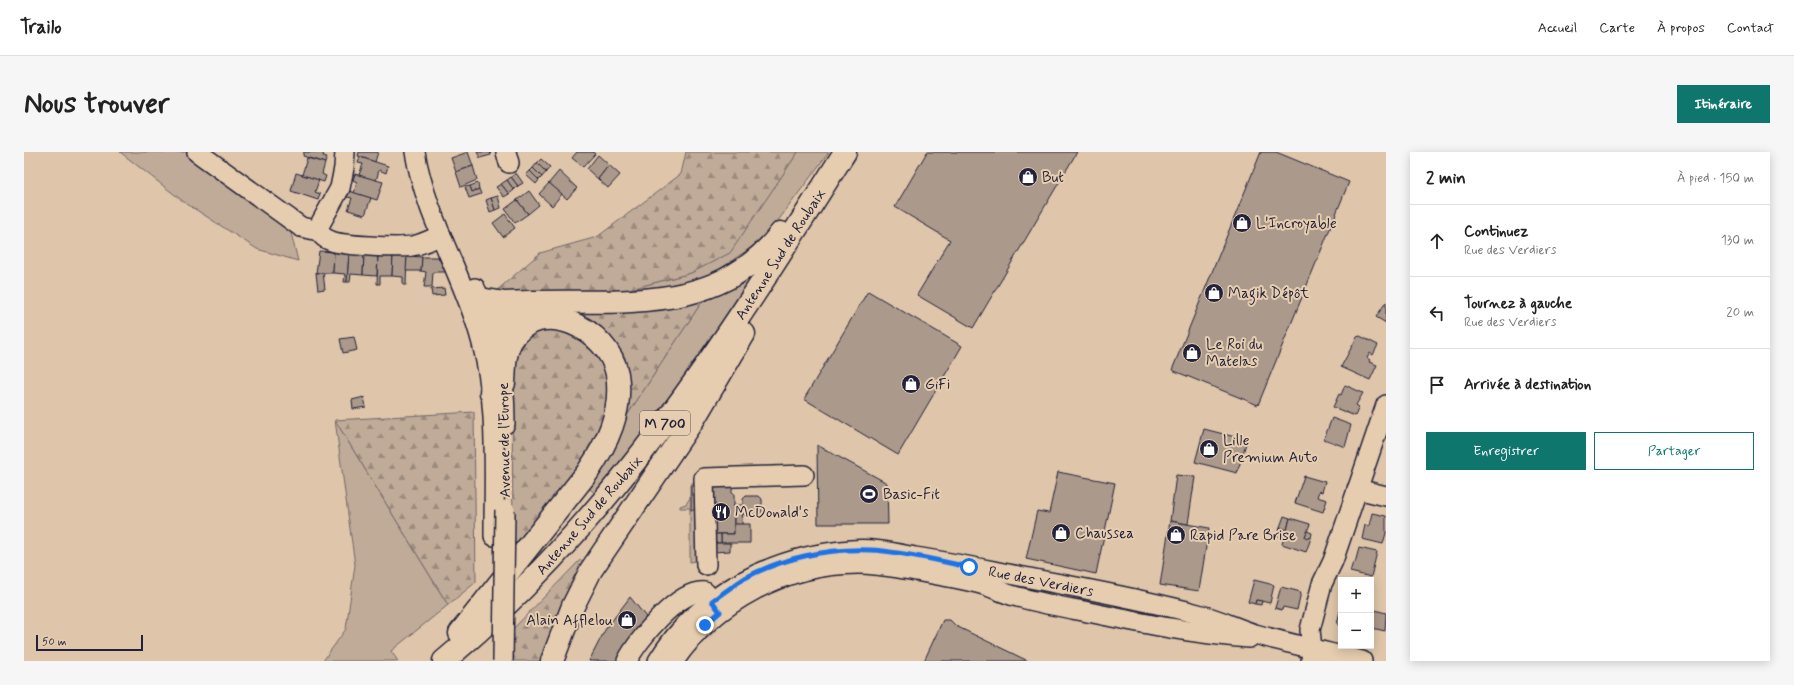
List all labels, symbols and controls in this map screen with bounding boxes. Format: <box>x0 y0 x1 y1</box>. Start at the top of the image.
text: Trailo <box>20 15 62 40</box>
text: Accueil <box>1538 19 1577 37</box>
text: Carte <box>1599 19 1635 37</box>
text: À propos <box>1657 19 1705 37</box>
text: Contact <box>1727 19 1774 37</box>
button: Itinéraire <box>1677 85 1770 123</box>
text: Nous trouver <box>24 86 169 123</box>
shop icon: But <box>1017 166 1039 188</box>
text: 2 min <box>1426 167 1466 189</box>
place label: But <box>1042 168 1064 188</box>
text: À pied · 150 m <box>1677 170 1754 187</box>
street label: Antenne Sud de Roubaix <box>731 185 831 324</box>
shop icon: L'Incroyable <box>1231 212 1253 234</box>
place label: L'Incroyable <box>1256 214 1337 234</box>
text: Continuez <box>1464 222 1528 242</box>
icon: ahead <box>1426 230 1448 252</box>
text: 130 m <box>1721 232 1754 249</box>
text: Rue des Verdiers <box>1464 242 1556 259</box>
shop icon: Magik Dépôt <box>1203 282 1225 304</box>
place label: Magik Dépôt <box>1228 284 1309 305</box>
text: Tournez à gauche <box>1464 294 1572 314</box>
icon: left <box>1426 302 1448 324</box>
text: 20 m <box>1726 304 1754 321</box>
text: Rue des Verdiers <box>1464 314 1556 331</box>
place label: Le Roi du Matelas <box>1206 335 1263 372</box>
shop icon: Le Roi du Matelas <box>1181 342 1203 364</box>
shop icon: GiFi <box>900 373 922 395</box>
icon: arrive <box>1426 374 1448 396</box>
place label: GiFi <box>925 375 950 395</box>
text: Arrivée à destination <box>1464 375 1591 395</box>
street label: Avenue de l'Europe <box>494 382 516 498</box>
road number: M 700 <box>640 411 690 435</box>
place label: Lille Premium Auto <box>1223 431 1318 468</box>
button: Enregistrer <box>1426 432 1586 470</box>
button: Partager <box>1594 432 1754 470</box>
shop icon: Lille Premium Auto <box>1198 438 1220 460</box>
street label: Antenne Sud de Roubaix <box>532 451 648 580</box>
sports icon: Basic-Fit <box>858 483 880 505</box>
place label: Basic-Fit <box>883 485 940 505</box>
restaurant icon: McDonald's <box>710 501 732 523</box>
place label: McDonald's <box>735 503 809 523</box>
shop icon: Chaussea <box>1050 522 1072 544</box>
place label: Chaussea <box>1075 524 1134 544</box>
shop icon: Rapid Pare Brise <box>1165 524 1187 546</box>
place label: Rapid Pare Brise <box>1190 526 1296 546</box>
route start <box>960 558 978 576</box>
street label: Rue des Verdiers <box>987 562 1095 602</box>
map controls <box>1338 577 1374 649</box>
button: + <box>1338 577 1374 613</box>
shop icon: Alain Afflelou <box>616 609 638 631</box>
place label: Alain Afflelou <box>526 611 613 631</box>
button: − <box>1338 613 1374 649</box>
route end <box>696 616 714 634</box>
scale bar <box>36 633 143 652</box>
text: 50 m <box>42 635 67 649</box>

